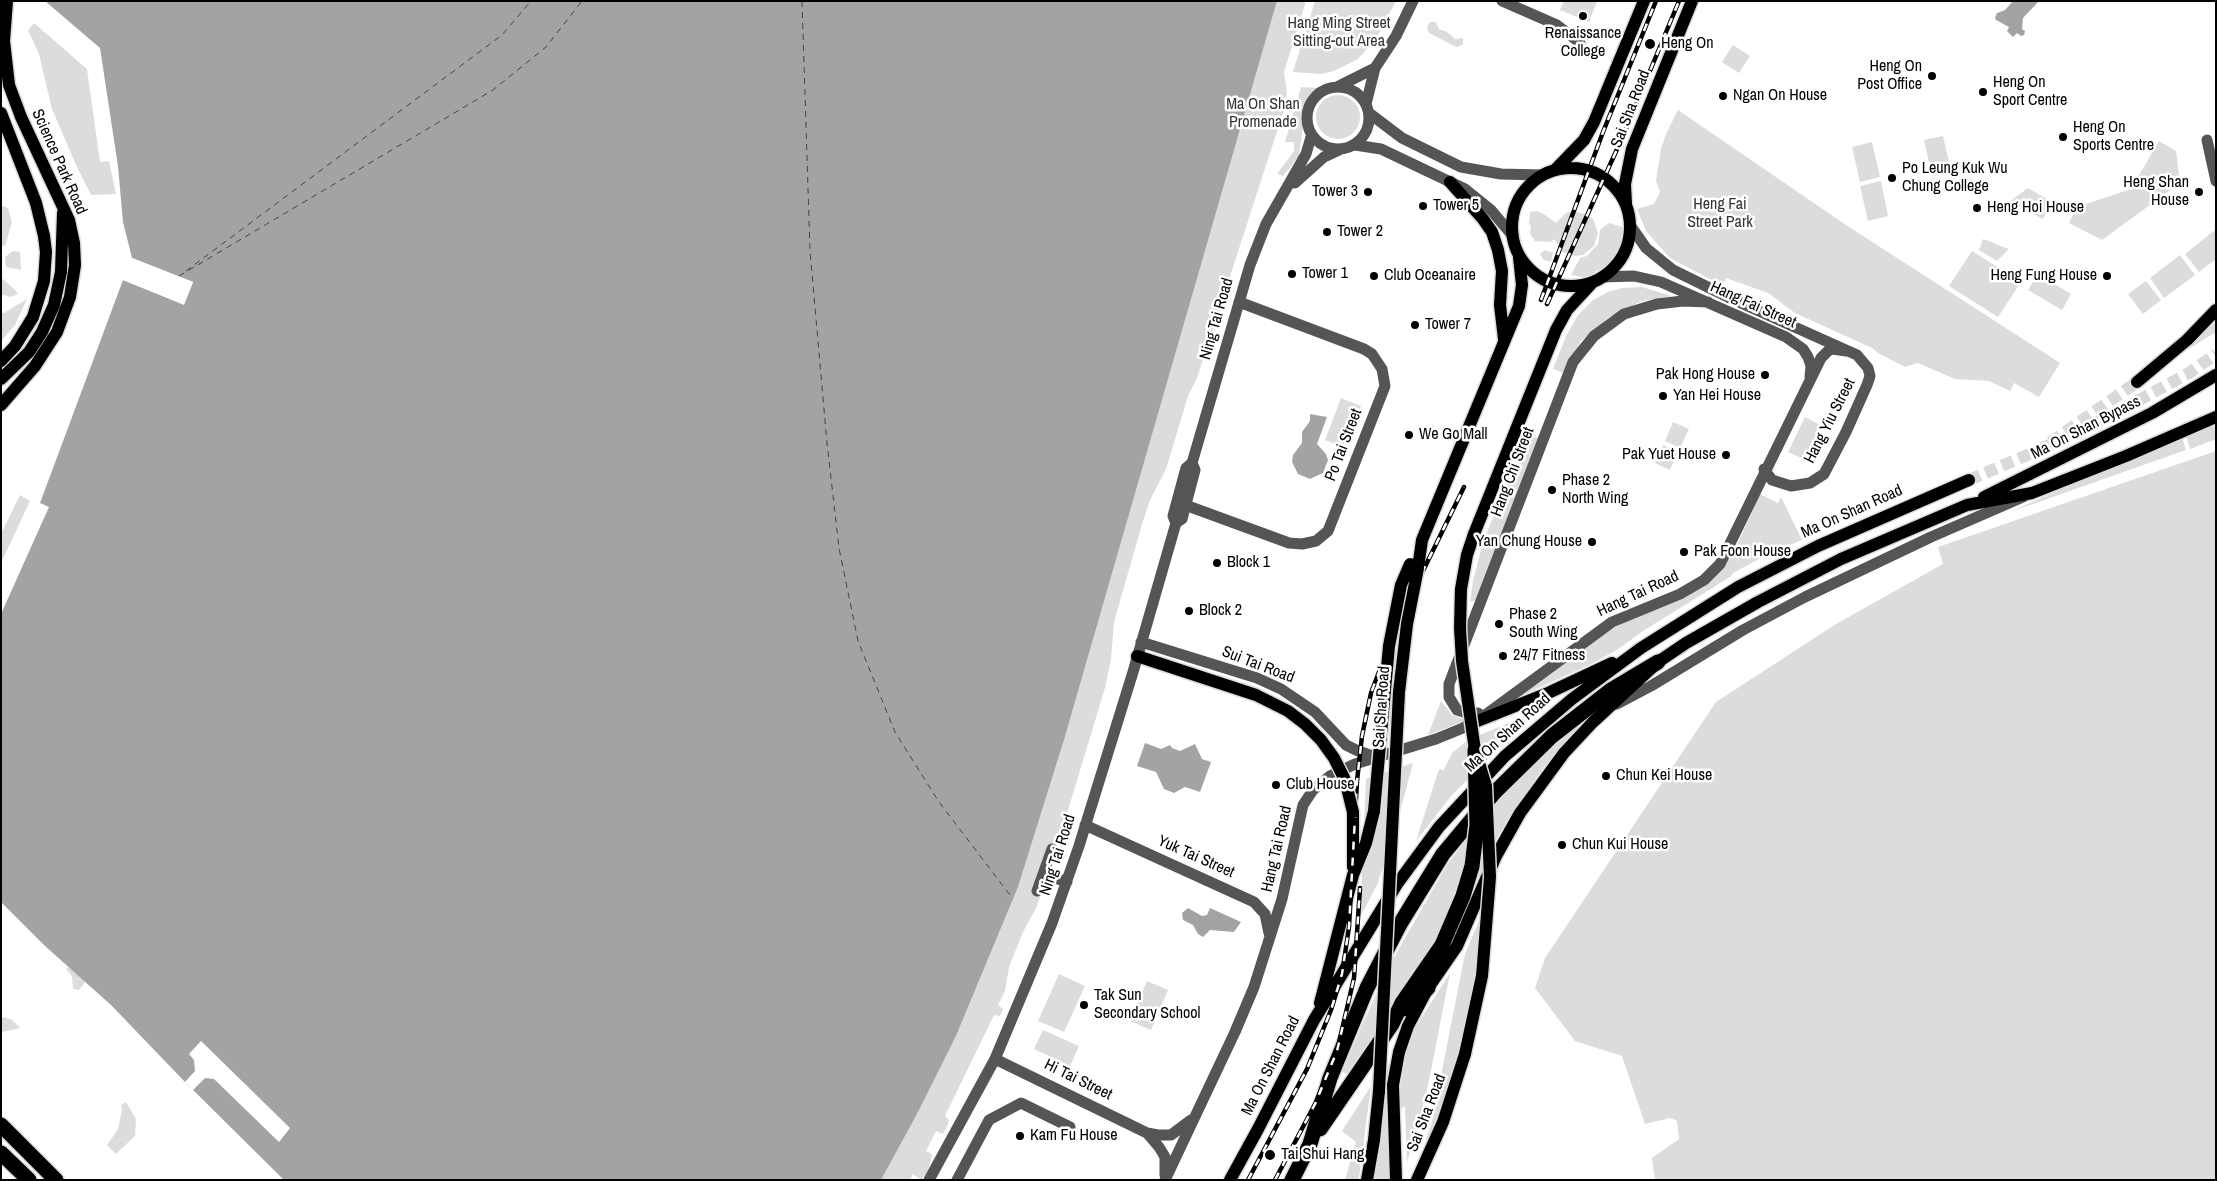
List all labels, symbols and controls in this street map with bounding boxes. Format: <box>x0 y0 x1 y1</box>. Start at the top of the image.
marker: Renaissance College <box>1577 10 1589 22</box>
park label: Hang Ming Street Sitting-out Area <box>1288 14 1390 52</box>
place label: Renaissance College <box>1545 24 1621 62</box>
place label: Heng On <box>1661 34 1714 54</box>
marker: Heng On <box>1643 37 1657 51</box>
place label: Heng On Post Office <box>1857 57 1922 95</box>
street label: Sai Sha Road <box>1607 67 1655 151</box>
marker: Heng On Post Office <box>1926 70 1938 82</box>
place label: Heng On Sport Centre <box>1993 73 2067 111</box>
place label: Ngan On House <box>1733 86 1827 106</box>
marker: Heng On Sport Centre <box>1977 86 1989 98</box>
marker: Ngan On House <box>1717 90 1729 102</box>
park label: Ma On Shan Promenade <box>1226 95 1300 133</box>
street label: Science Park Road <box>27 106 91 218</box>
place label: Heng On Sports Centre <box>2073 118 2154 156</box>
marker: Heng On Sports Centre <box>2057 131 2069 143</box>
place label: Po Leung Kuk Wu Chung College <box>1902 159 2008 197</box>
marker: Po Leung Kuk Wu Chung College <box>1886 172 1898 184</box>
place label: Heng Shan House <box>2123 173 2189 211</box>
place label: Tower 3 <box>1312 182 1358 202</box>
marker: Tower 3 <box>1362 186 1374 198</box>
marker: Heng Shan House <box>2193 186 2205 198</box>
park label: Heng Fai Street Park <box>1687 195 1753 233</box>
place label: Tower 5 <box>1433 196 1479 216</box>
place label: Heng Hoi House <box>1987 198 2084 218</box>
marker: Tower 5 <box>1417 200 1429 212</box>
marker: Heng Hoi House <box>1971 202 1983 214</box>
place label: Tower 2 <box>1337 222 1383 242</box>
marker: Tower 2 <box>1321 226 1333 238</box>
place label: Tower 1 <box>1302 264 1348 284</box>
place label: Club Oceanaire <box>1384 266 1476 286</box>
place label: Heng Fung House <box>1991 266 2097 286</box>
marker: Tower 1 <box>1286 268 1298 280</box>
marker: Club Oceanaire <box>1368 270 1380 282</box>
marker: Heng Fung House <box>2101 270 2113 282</box>
street label: Ning Tai Road <box>1196 276 1238 362</box>
street label: Hang Fai Street <box>1707 278 1799 332</box>
place label: Tower 7 <box>1425 315 1471 335</box>
marker: Tower 7 <box>1409 319 1421 331</box>
place label: Pak Hong House <box>1656 365 1755 385</box>
marker: Pak Hong House <box>1759 369 1771 381</box>
street label: Hang Yiu Street <box>1800 375 1860 467</box>
place label: Yan Hei House <box>1673 386 1761 406</box>
marker: Yan Hei House <box>1657 390 1669 402</box>
street label: Ma On Shan Bypass <box>2028 392 2144 464</box>
street label: Po Tai Street <box>1321 406 1367 484</box>
place label: We Go Mall <box>1419 425 1487 445</box>
street label: Hang Chi Street <box>1487 425 1539 519</box>
marker: We Go Mall <box>1403 429 1415 441</box>
place label: Pak Yuet House <box>1622 445 1716 465</box>
marker: Pak Yuet House <box>1720 449 1732 461</box>
place label: Phase 2 North Wing <box>1562 471 1628 509</box>
street label: Ma On Shan Road <box>1798 481 1906 543</box>
marker: Phase 2 North Wing <box>1546 484 1558 496</box>
place label: Yan Chung House <box>1476 532 1582 552</box>
marker: Yan Chung House <box>1586 536 1598 548</box>
place label: Pak Foon House <box>1694 542 1791 562</box>
marker: Pak Foon House <box>1678 546 1690 558</box>
place label: Block 1 <box>1227 553 1270 573</box>
marker: Block 1 <box>1211 557 1223 569</box>
street label: Hang Tai Road <box>1594 567 1682 621</box>
place label: Block 2 <box>1199 601 1242 621</box>
marker: Block 2 <box>1183 605 1195 617</box>
place label: Phase 2 South Wing <box>1509 605 1578 643</box>
marker: Phase 2 South Wing <box>1493 618 1505 630</box>
street label: Sui Tai Road <box>1219 642 1297 688</box>
place label: 24/7 Fitness <box>1513 646 1585 666</box>
marker: 24/7 Fitness <box>1497 650 1509 662</box>
street label: Sai Sha Road <box>1370 666 1394 748</box>
street label: Ma On Shan Road <box>1461 690 1555 776</box>
place label: Chun Kei House <box>1616 766 1712 786</box>
marker: Chun Kei House <box>1600 770 1612 782</box>
place label: Club House <box>1286 775 1355 795</box>
marker: Club House <box>1270 779 1282 791</box>
street label: Hang Tai Road <box>1258 804 1296 894</box>
street label: Ning Tai Road <box>1036 812 1080 898</box>
street label: Yuk Tai Street <box>1155 832 1237 882</box>
place label: Chun Kui House <box>1572 835 1668 855</box>
marker: Chun Kui House <box>1556 839 1568 851</box>
place label: Tak Sun Secondary School <box>1094 986 1200 1024</box>
marker: Tak Sun Secondary School <box>1078 999 1090 1011</box>
street label: Ma On Shan Road <box>1238 1013 1304 1119</box>
street label: Hi Tai Street <box>1041 1055 1115 1105</box>
street label: Sai Sha Road <box>1403 1071 1451 1155</box>
place label: Kam Fu House <box>1030 1126 1118 1146</box>
marker: Kam Fu House <box>1014 1130 1026 1142</box>
place label: Tai Shui Hang <box>1281 1145 1364 1165</box>
marker: Tai Shui Hang <box>1263 1148 1277 1162</box>

